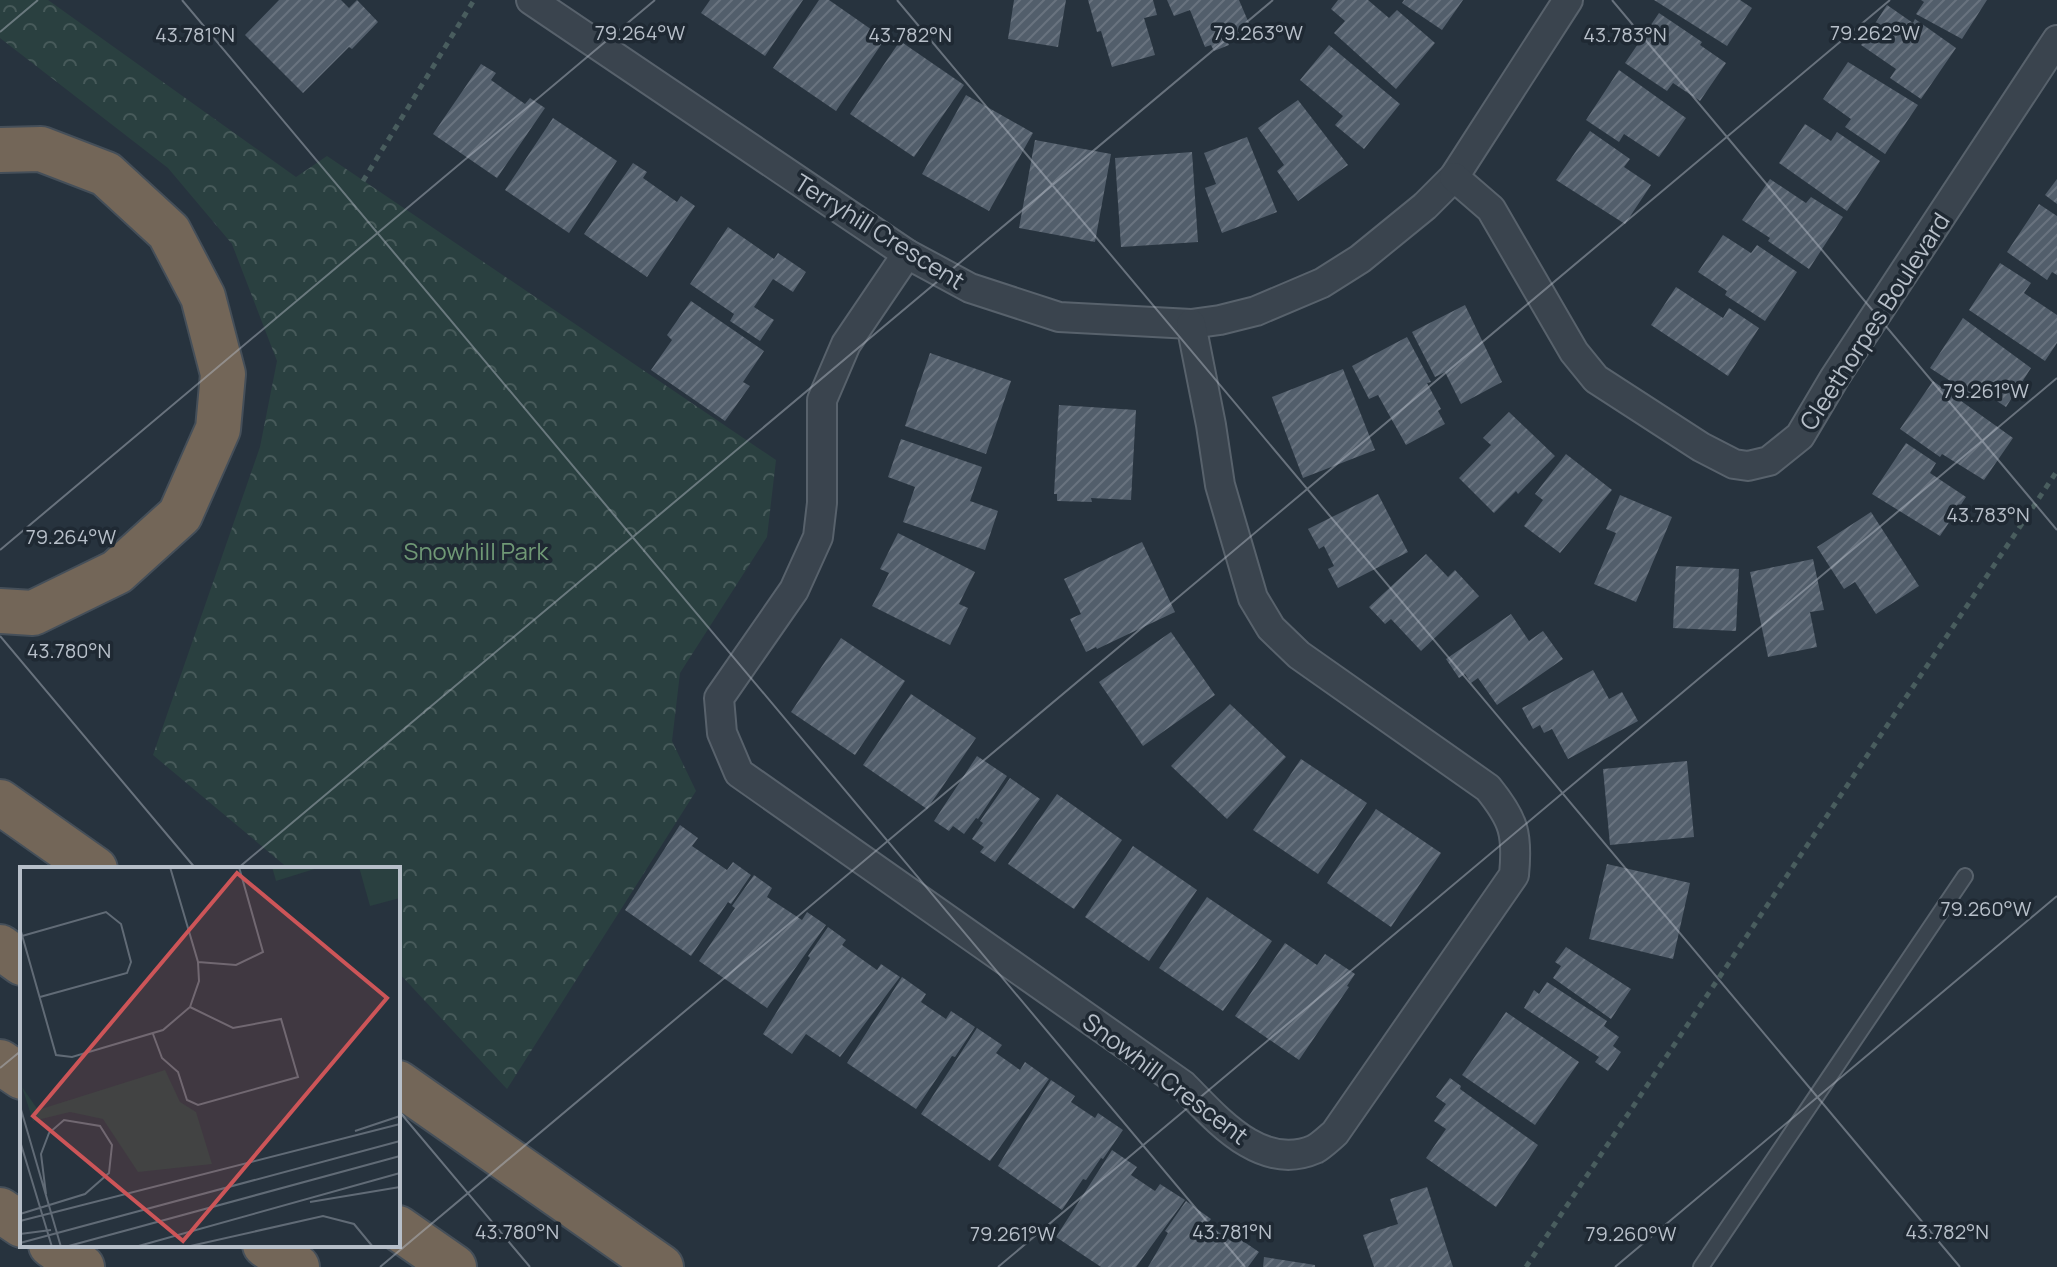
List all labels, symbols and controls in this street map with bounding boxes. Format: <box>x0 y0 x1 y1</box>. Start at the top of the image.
text: 79.264°W <box>595 19 686 46</box>
text: 79.263°W <box>1213 19 1303 46</box>
text: 79.262°W <box>1830 19 1920 46</box>
text: 43.781°N <box>155 21 235 48</box>
text: 43.782°N <box>868 21 952 48</box>
text: 43.783°N <box>1583 21 1667 48</box>
street label: Terryhill Crescent <box>789 165 971 297</box>
street label: Cleethorpes Boulevard <box>1791 206 1957 436</box>
text: 79.261°W <box>1943 377 2029 404</box>
text: 43.783°N <box>1946 501 2030 528</box>
text: 79.264°W <box>26 523 117 550</box>
park label: Snowhill Park <box>404 534 549 567</box>
text: 43.780°N <box>27 637 111 664</box>
inset map <box>20 867 400 1247</box>
text: 79.260°W <box>1941 895 2032 922</box>
street label: Snowhill Crescent <box>1076 1005 1256 1151</box>
text: 43.780°N <box>475 1218 559 1245</box>
text: 43.781°N <box>1192 1218 1272 1245</box>
text: 43.782°N <box>1905 1218 1989 1245</box>
text: 79.261°W <box>970 1220 1056 1247</box>
text: 79.260°W <box>1586 1220 1677 1247</box>

